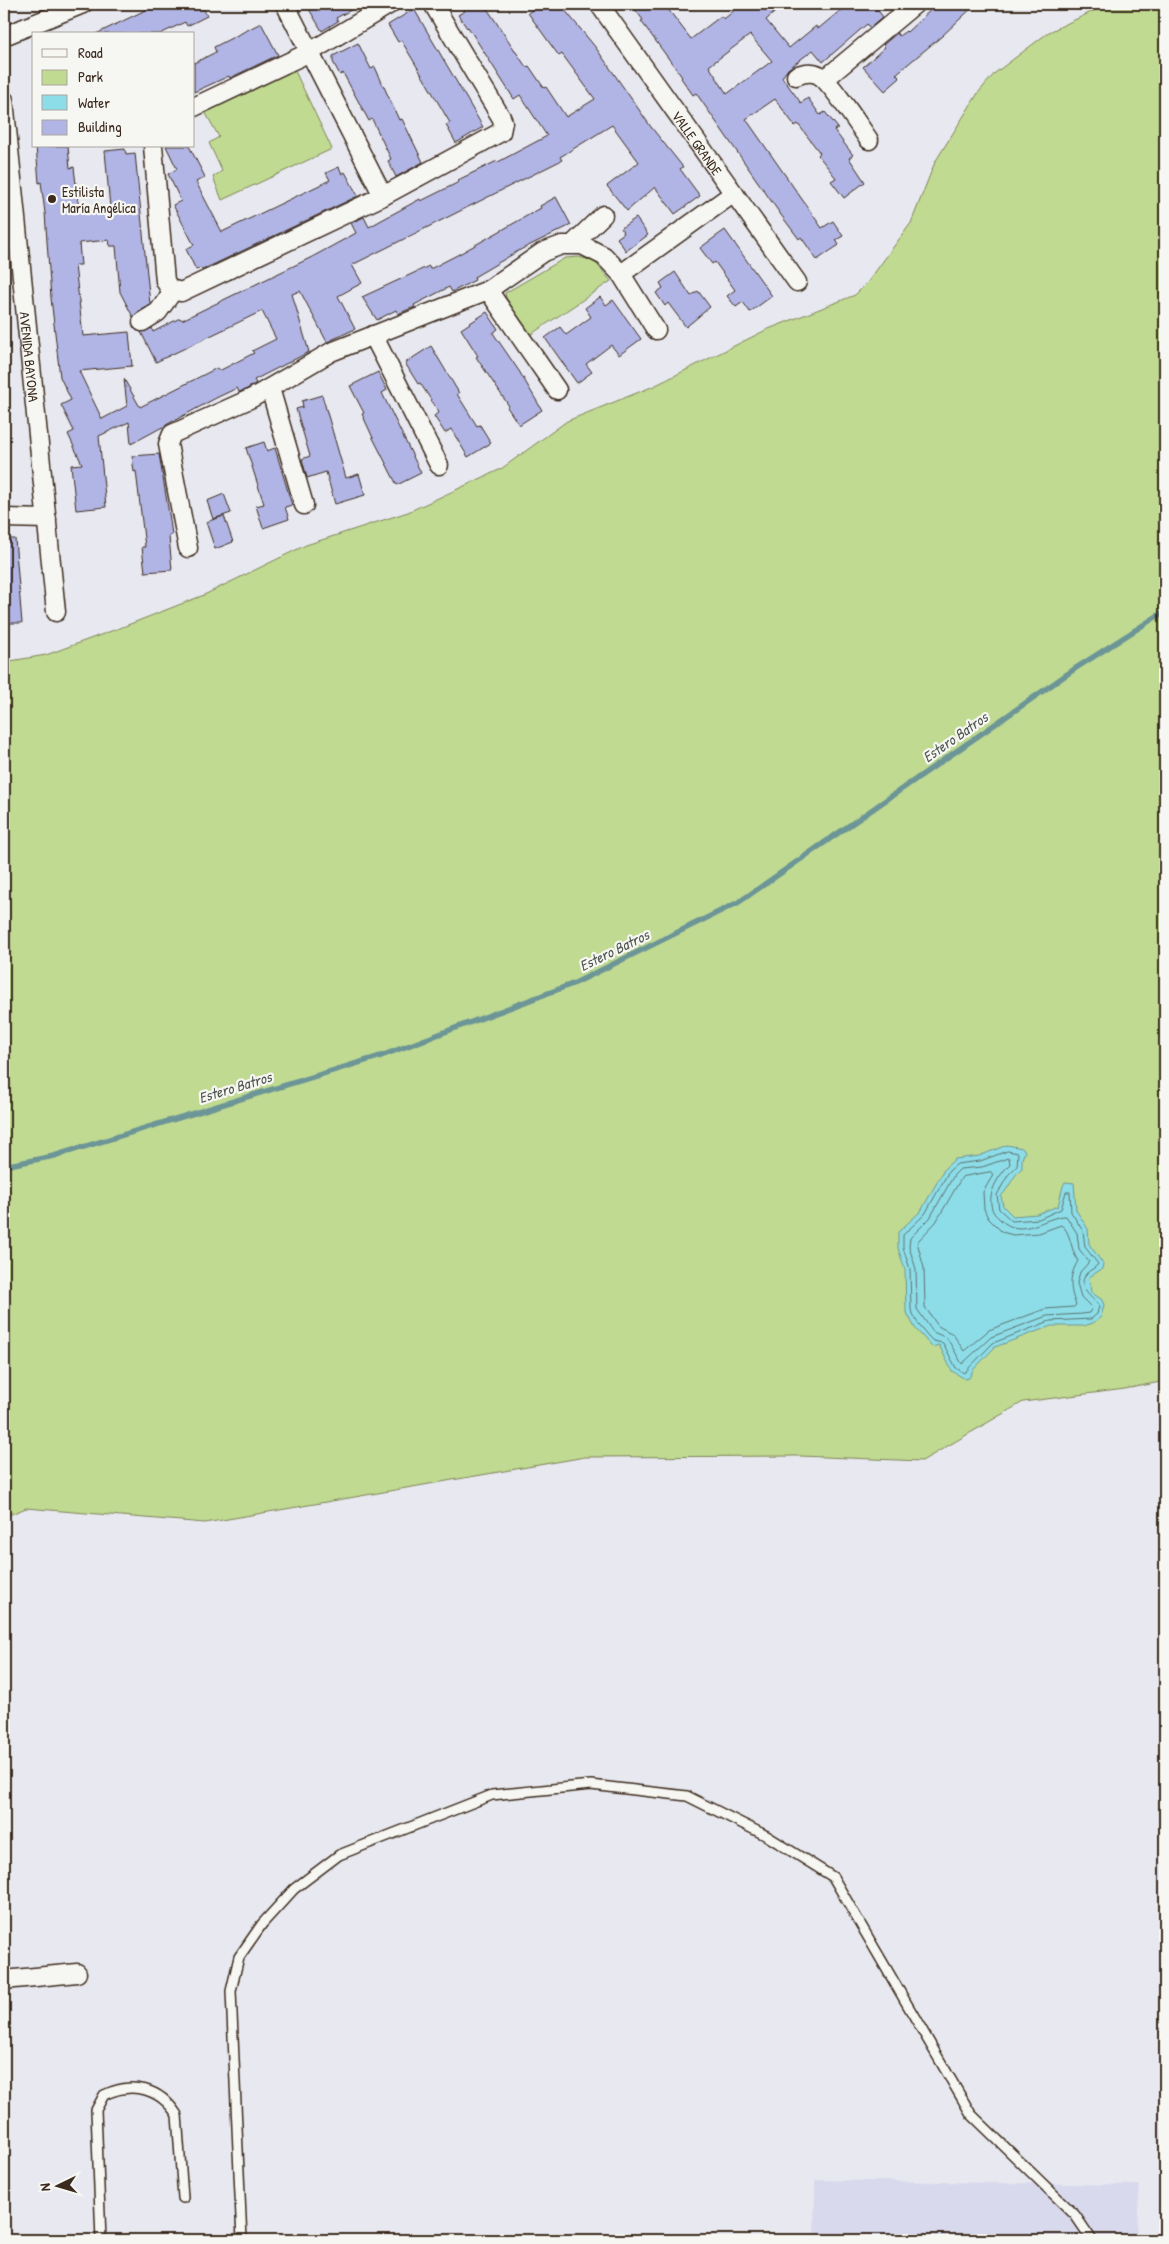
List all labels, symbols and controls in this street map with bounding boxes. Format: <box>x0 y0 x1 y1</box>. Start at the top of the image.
legend <box>32 32 195 148</box>
text: Road <box>78 42 103 63</box>
text: Park <box>78 66 103 87</box>
text: Water <box>78 92 110 113</box>
street label: VALLE GRANDE <box>668 106 727 178</box>
text: Building <box>78 116 122 137</box>
place label: Estilista María Angélica <box>62 182 136 218</box>
marker: Estilista María Angélica <box>46 193 58 205</box>
street label: AVENIDA BAYONA <box>16 311 44 403</box>
water label: Estero Batros <box>918 706 993 767</box>
water label: Estero Batros <box>576 924 653 976</box>
water label: Estero Batros <box>196 1066 275 1108</box>
north arrow <box>32 2162 82 2212</box>
text: N <box>35 2182 54 2192</box>

